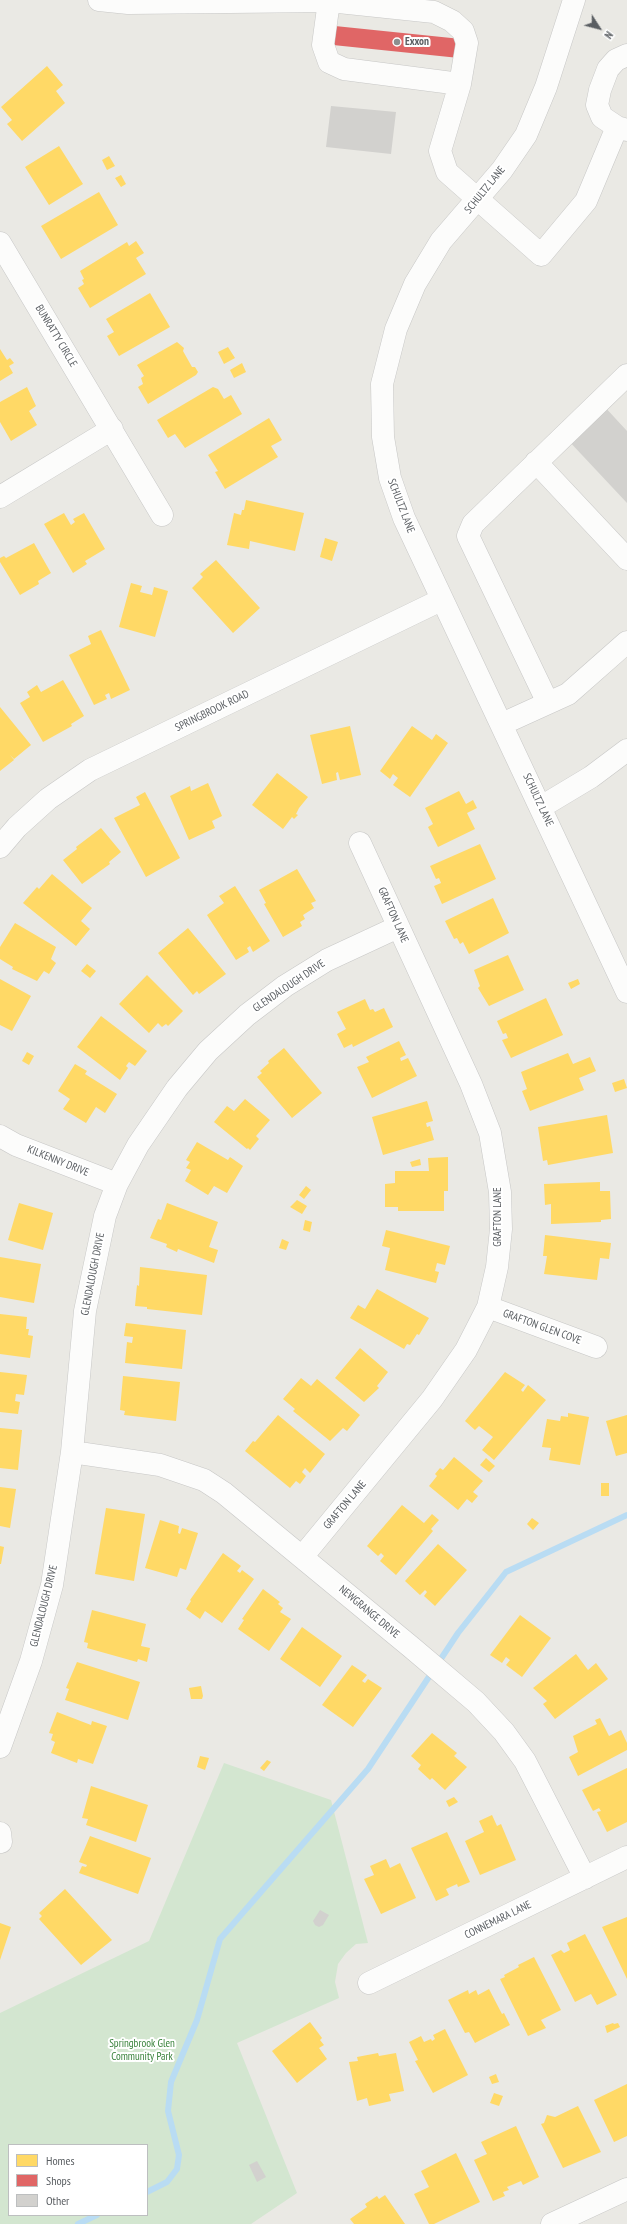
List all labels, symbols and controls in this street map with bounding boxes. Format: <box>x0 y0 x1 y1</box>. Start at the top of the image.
north arrow <box>579 8 619 48</box>
text: N <box>601 29 616 42</box>
place label: Exxon <box>405 35 429 49</box>
marker: Exxon <box>392 37 402 47</box>
street label: SCHULTZ LANE <box>462 164 508 216</box>
street label: BUNRATTY CIRCLE <box>32 302 80 370</box>
street label: SCHULTZ LANE <box>385 477 417 535</box>
street label: SPRINGBROOK ROAD <box>173 687 251 735</box>
street label: SCHULTZ LANE <box>520 771 556 829</box>
street label: GRAFTON LANE <box>375 885 411 945</box>
street label: GLENDALOUGH DRIVE <box>250 957 328 1015</box>
street label: KILKENNY DRIVE <box>25 1143 91 1179</box>
street label: GRAFTON LANE <box>491 1187 505 1247</box>
street label: GLENDALOUGH DRIVE <box>78 1231 108 1317</box>
street label: GRAFTON GLEN COVE <box>501 1307 583 1347</box>
street label: GRAFTON LANE <box>321 1478 369 1532</box>
street label: GLENDALOUGH DRIVE <box>27 1564 61 1648</box>
street label: NEWGRANGE DRIVE <box>336 1583 402 1641</box>
street label: CONNEMARA LANE <box>462 1898 534 1942</box>
park label: Springbrook Glen Community Park <box>109 2037 175 2063</box>
legend <box>8 2144 148 2216</box>
text: Homes <box>46 2153 74 2168</box>
text: Shops <box>46 2173 71 2188</box>
text: Other <box>46 2193 69 2208</box>

